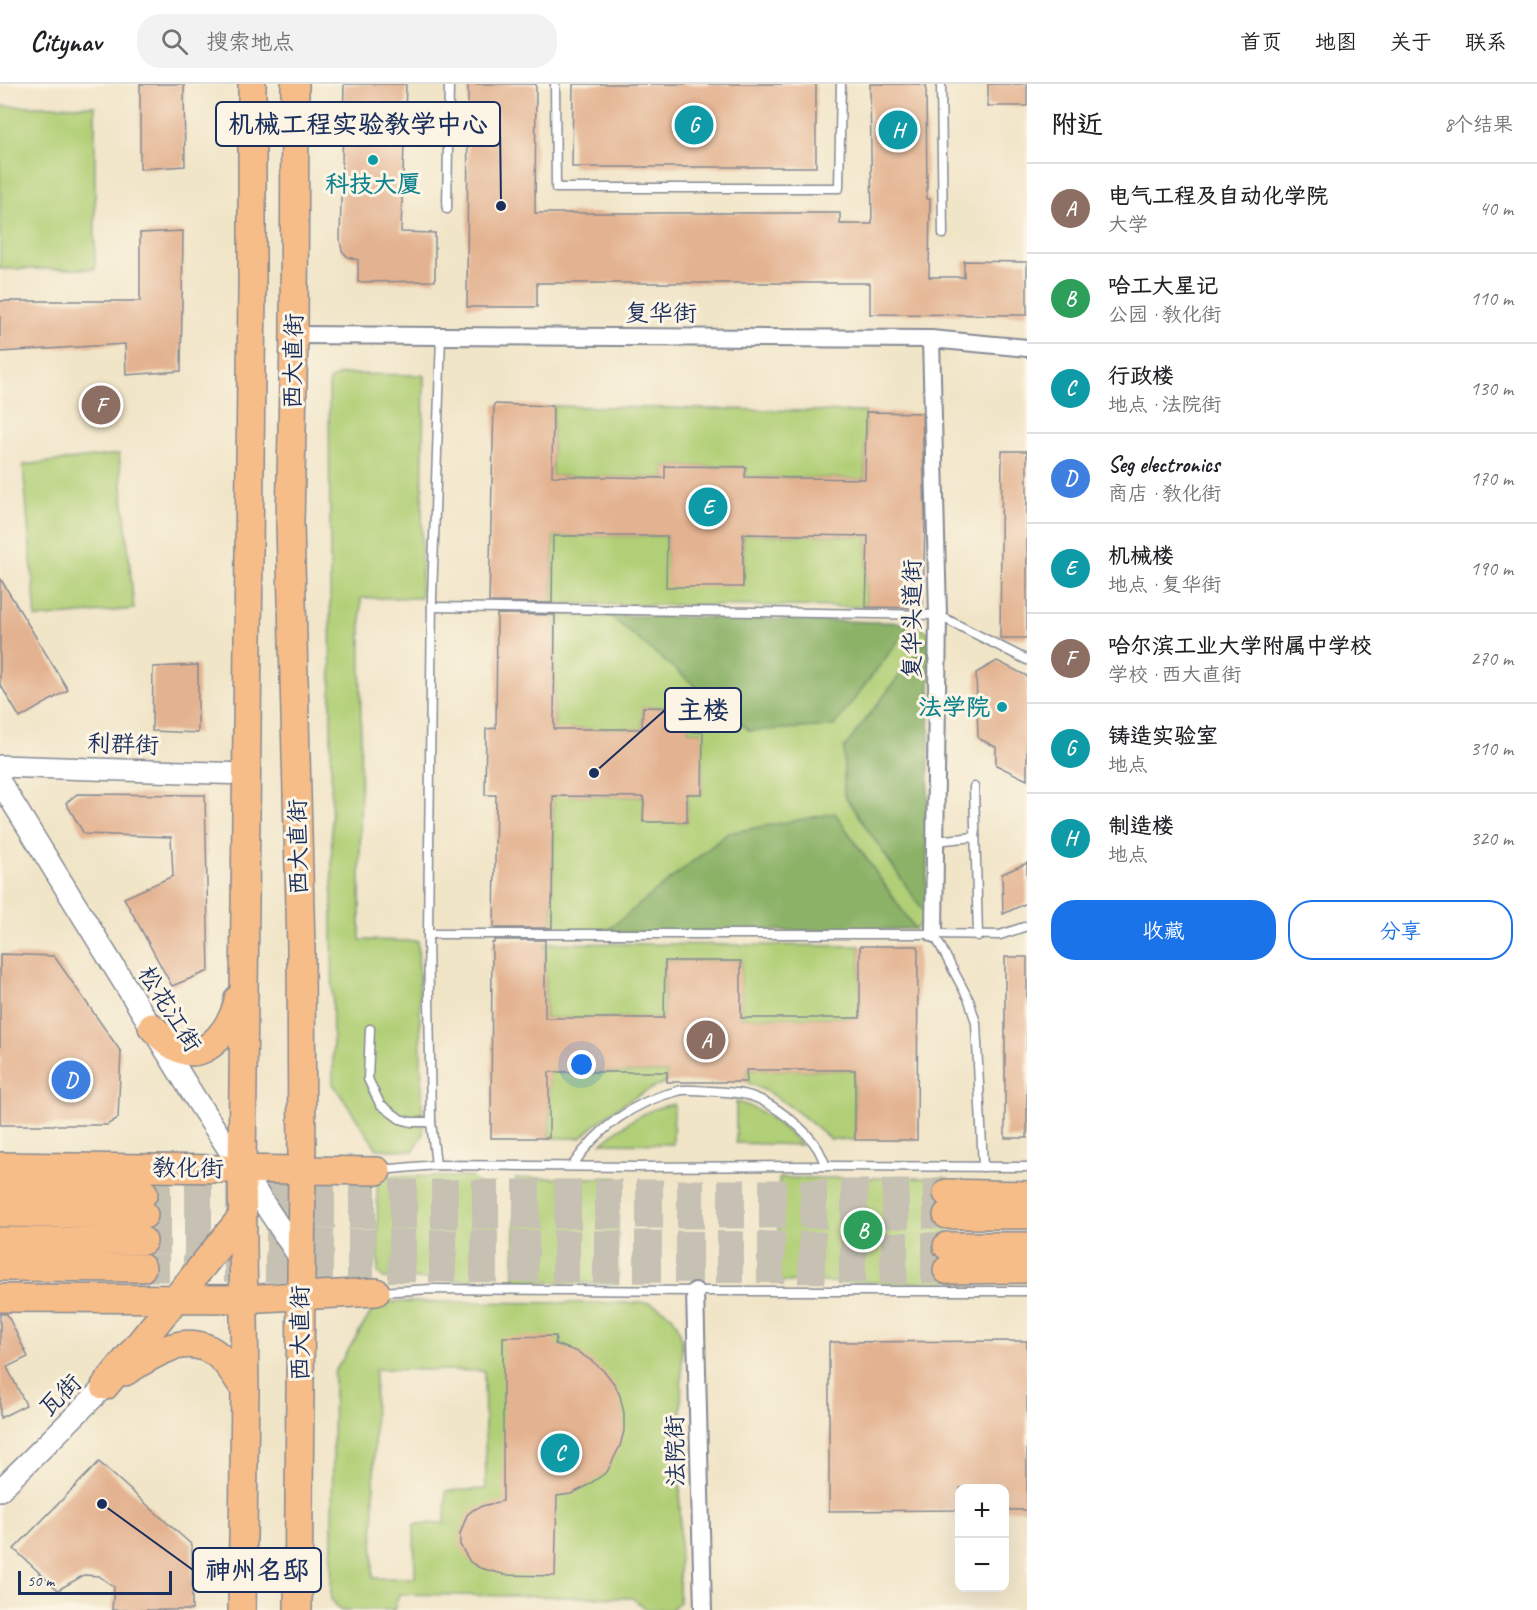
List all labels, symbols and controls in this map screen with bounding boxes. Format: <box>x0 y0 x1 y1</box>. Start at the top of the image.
search box <box>137 14 557 68</box>
text: Citynav <box>30 24 101 59</box>
icon: search <box>158 25 191 58</box>
text: 搜索地点 <box>206 28 294 56</box>
text: 首页 <box>1240 29 1282 55</box>
text: 地图 <box>1315 29 1357 55</box>
text: 关于 <box>1390 29 1432 55</box>
text: 联系 <box>1465 29 1507 55</box>
callout: 机械工程实验教学中心 <box>216 102 500 146</box>
pin: G <box>674 102 714 147</box>
text: 机械工程实验教学中心 <box>228 108 488 141</box>
pin: H <box>878 108 918 152</box>
text: 附近 <box>1051 108 1103 141</box>
text: 8个结果 <box>1444 112 1513 137</box>
marker: 科技大厦 <box>366 153 380 167</box>
place label: 科技大厦 <box>325 169 421 199</box>
text: 电气工程及自动化学院 <box>1108 182 1328 210</box>
text: A <box>1065 196 1076 221</box>
text: 40 m <box>1479 196 1513 221</box>
text: 大学 <box>1108 212 1148 237</box>
text: 哈工大星记 <box>1108 272 1218 300</box>
text: B <box>1065 286 1076 311</box>
text: 110 m <box>1470 286 1513 311</box>
street label: 复华街 <box>625 298 697 328</box>
text: 公园 · 教化街 <box>1108 302 1221 327</box>
street label: 西大直街 <box>277 313 309 409</box>
text: 行政楼 <box>1108 362 1174 390</box>
text: C <box>1066 376 1075 401</box>
text: 130 m <box>1470 376 1513 401</box>
pin: F <box>82 382 120 428</box>
text: 地点 · 法院街 <box>1108 392 1221 417</box>
text: Seg electronics <box>1108 451 1219 479</box>
text: D <box>1065 466 1076 491</box>
text: 170 m <box>1470 466 1513 491</box>
text: 商店 · 教化街 <box>1108 481 1221 506</box>
pin: E <box>688 484 728 530</box>
text: 机械楼 <box>1108 542 1174 570</box>
text: E <box>1065 556 1076 581</box>
text: 190 m <box>1470 556 1513 581</box>
street label: 复华头道街 <box>897 559 927 679</box>
text: 地点 · 复华街 <box>1108 572 1221 597</box>
text: 哈尔滨工业大学附属中学校 <box>1108 632 1372 660</box>
text: F <box>1066 646 1075 671</box>
text: 270 m <box>1470 646 1513 671</box>
text: 学校 · 西大直街 <box>1108 662 1241 687</box>
callout: 主楼 <box>665 688 741 732</box>
place label: 法学院 <box>918 692 990 722</box>
text: 主楼 <box>677 694 729 727</box>
marker: 法学院 <box>995 700 1009 714</box>
text: 铸造实验室 <box>1108 722 1218 750</box>
street label: 利群街 <box>86 728 160 760</box>
text: G <box>1066 736 1075 761</box>
text: 310 m <box>1470 736 1513 761</box>
text: 地点 <box>1108 752 1148 777</box>
street label: 西大直街 <box>282 799 314 895</box>
text: 制造楼 <box>1108 812 1174 840</box>
text: H <box>1065 826 1076 851</box>
text: 320 m <box>1470 826 1513 851</box>
text: 地点 <box>1108 842 1148 867</box>
button: 收藏 <box>1051 900 1276 960</box>
button: 分享 <box>1288 900 1513 960</box>
street label: 松花江街 <box>132 960 208 1058</box>
pin: A <box>686 1018 726 1062</box>
your location <box>567 1050 596 1079</box>
pin: D <box>52 1058 90 1102</box>
street label: 教化街 <box>152 1152 224 1184</box>
pin: B <box>844 1208 882 1252</box>
street label: 西大直街 <box>285 1285 315 1381</box>
street label: 瓦街 <box>32 1367 88 1423</box>
street label: 法院街 <box>659 1415 691 1487</box>
pin: C <box>540 1430 580 1476</box>
map controls <box>955 1484 1009 1592</box>
button: + <box>955 1484 1009 1538</box>
button: − <box>955 1538 1009 1592</box>
callout: 神州名邸 <box>193 1548 321 1592</box>
text: 神州名邸 <box>205 1554 309 1587</box>
scale bar <box>18 1568 172 1596</box>
text: 50 m <box>27 1571 54 1591</box>

